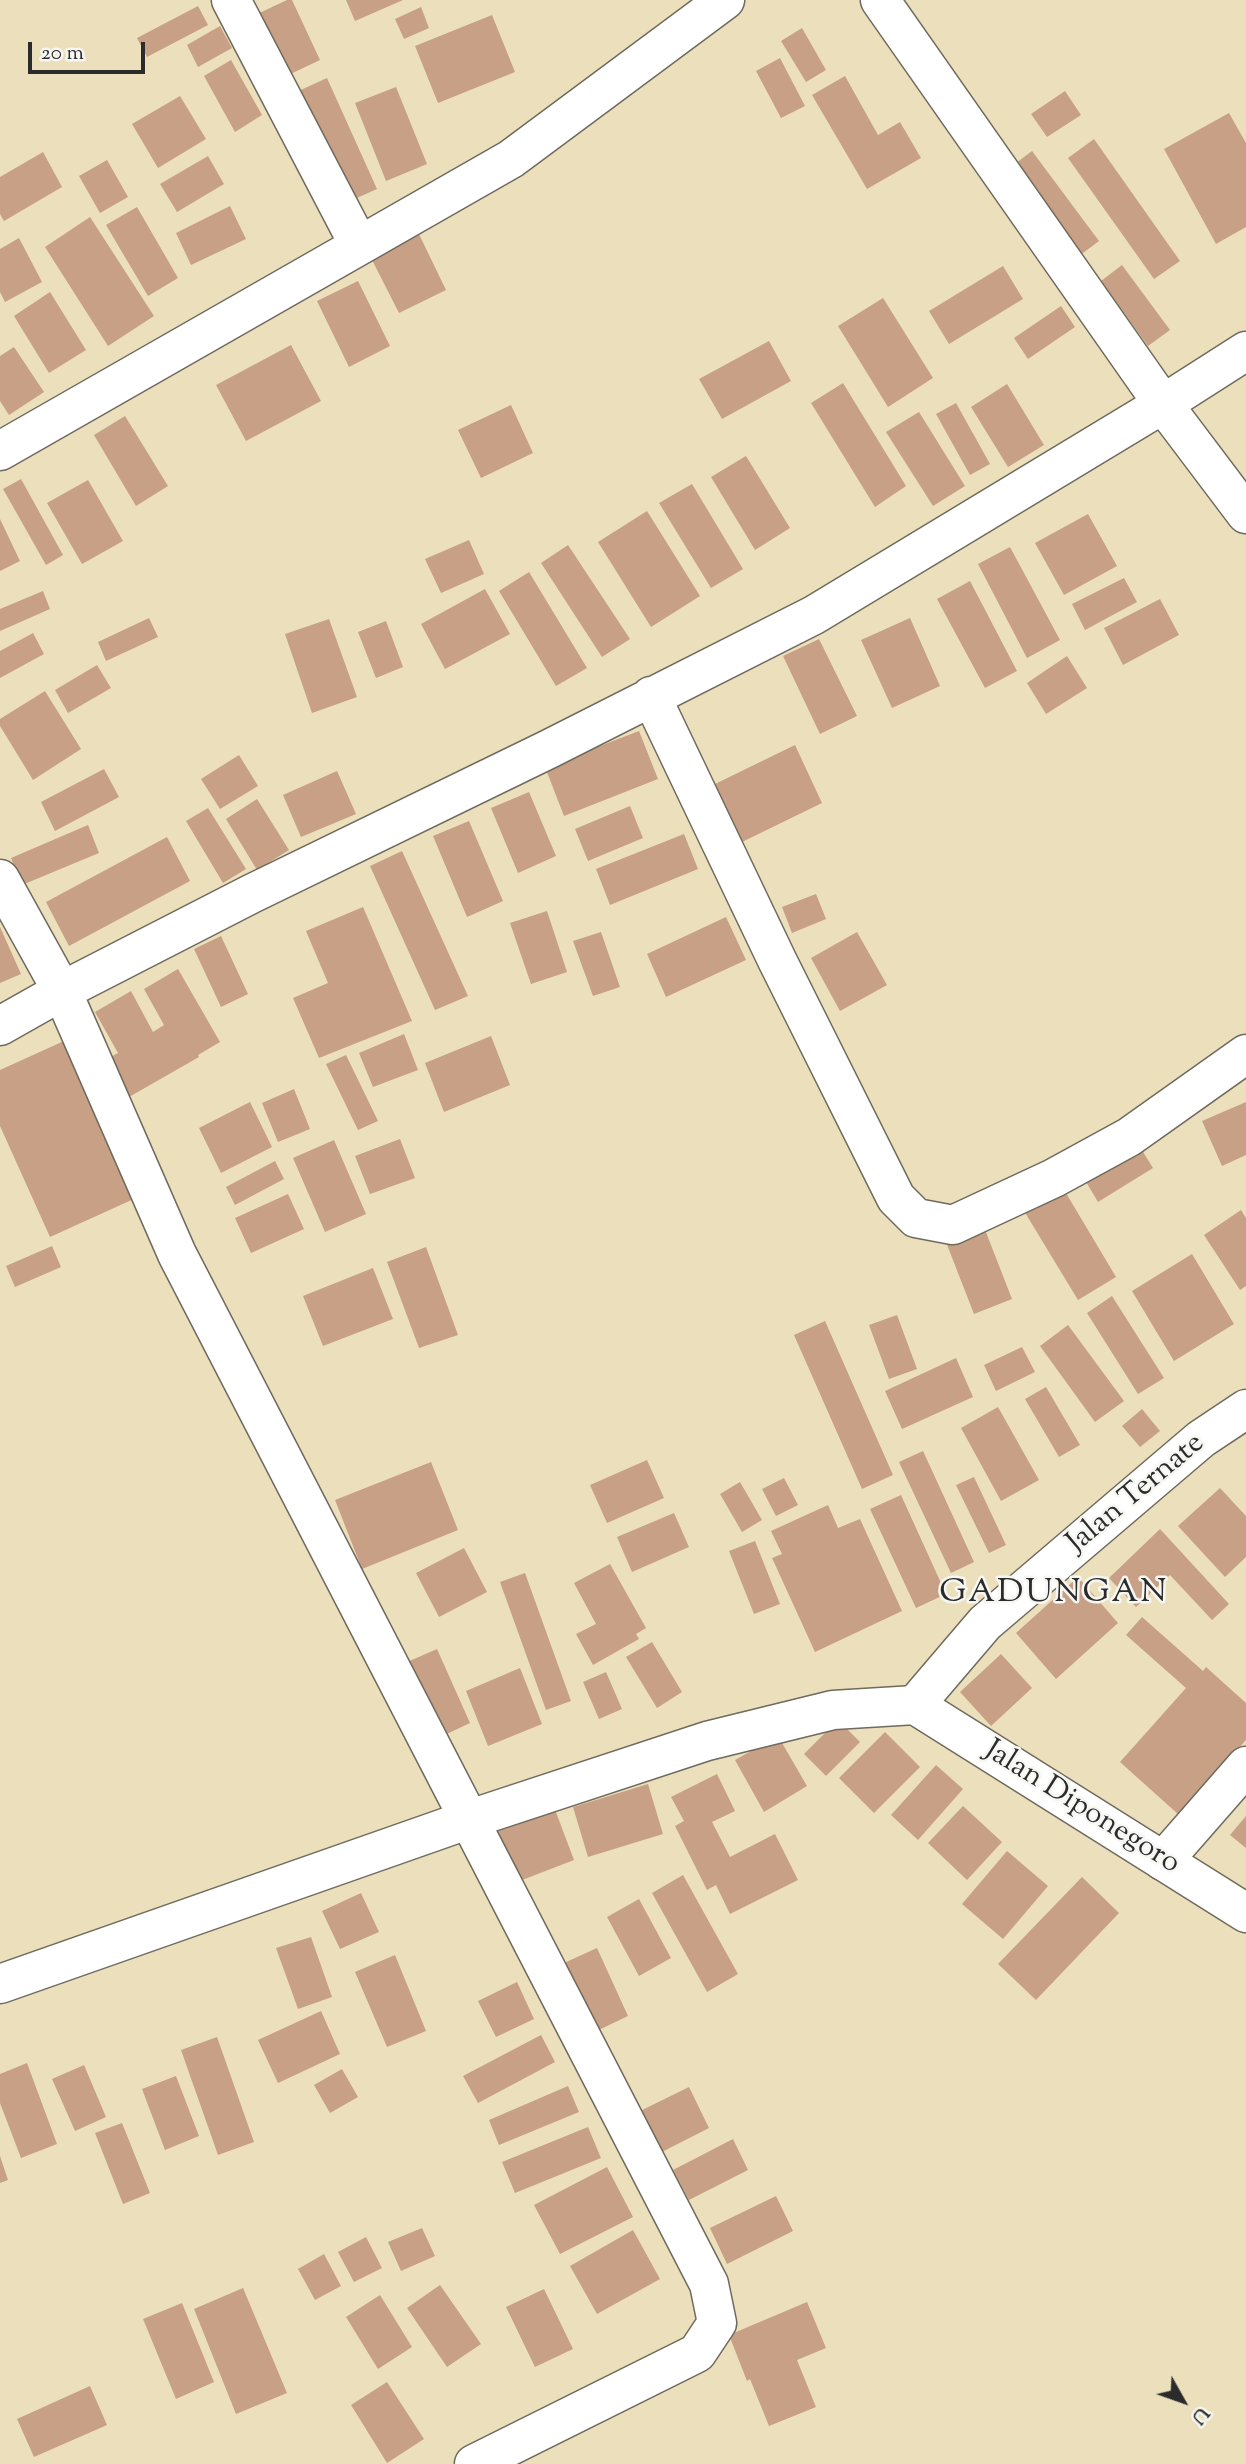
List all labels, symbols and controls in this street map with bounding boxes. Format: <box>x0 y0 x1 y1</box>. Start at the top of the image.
scale bar <box>32 28 149 72</box>
text: 20 m <box>41 39 84 69</box>
street label: Jalan Ternate <box>1061 1427 1213 1563</box>
district label: GADUNGAN <box>940 1575 1168 1615</box>
street label: Jalan Diponegoro <box>976 1734 1186 1884</box>
north arrow <box>1148 2366 1218 2436</box>
text: U <box>1184 2400 1215 2429</box>

